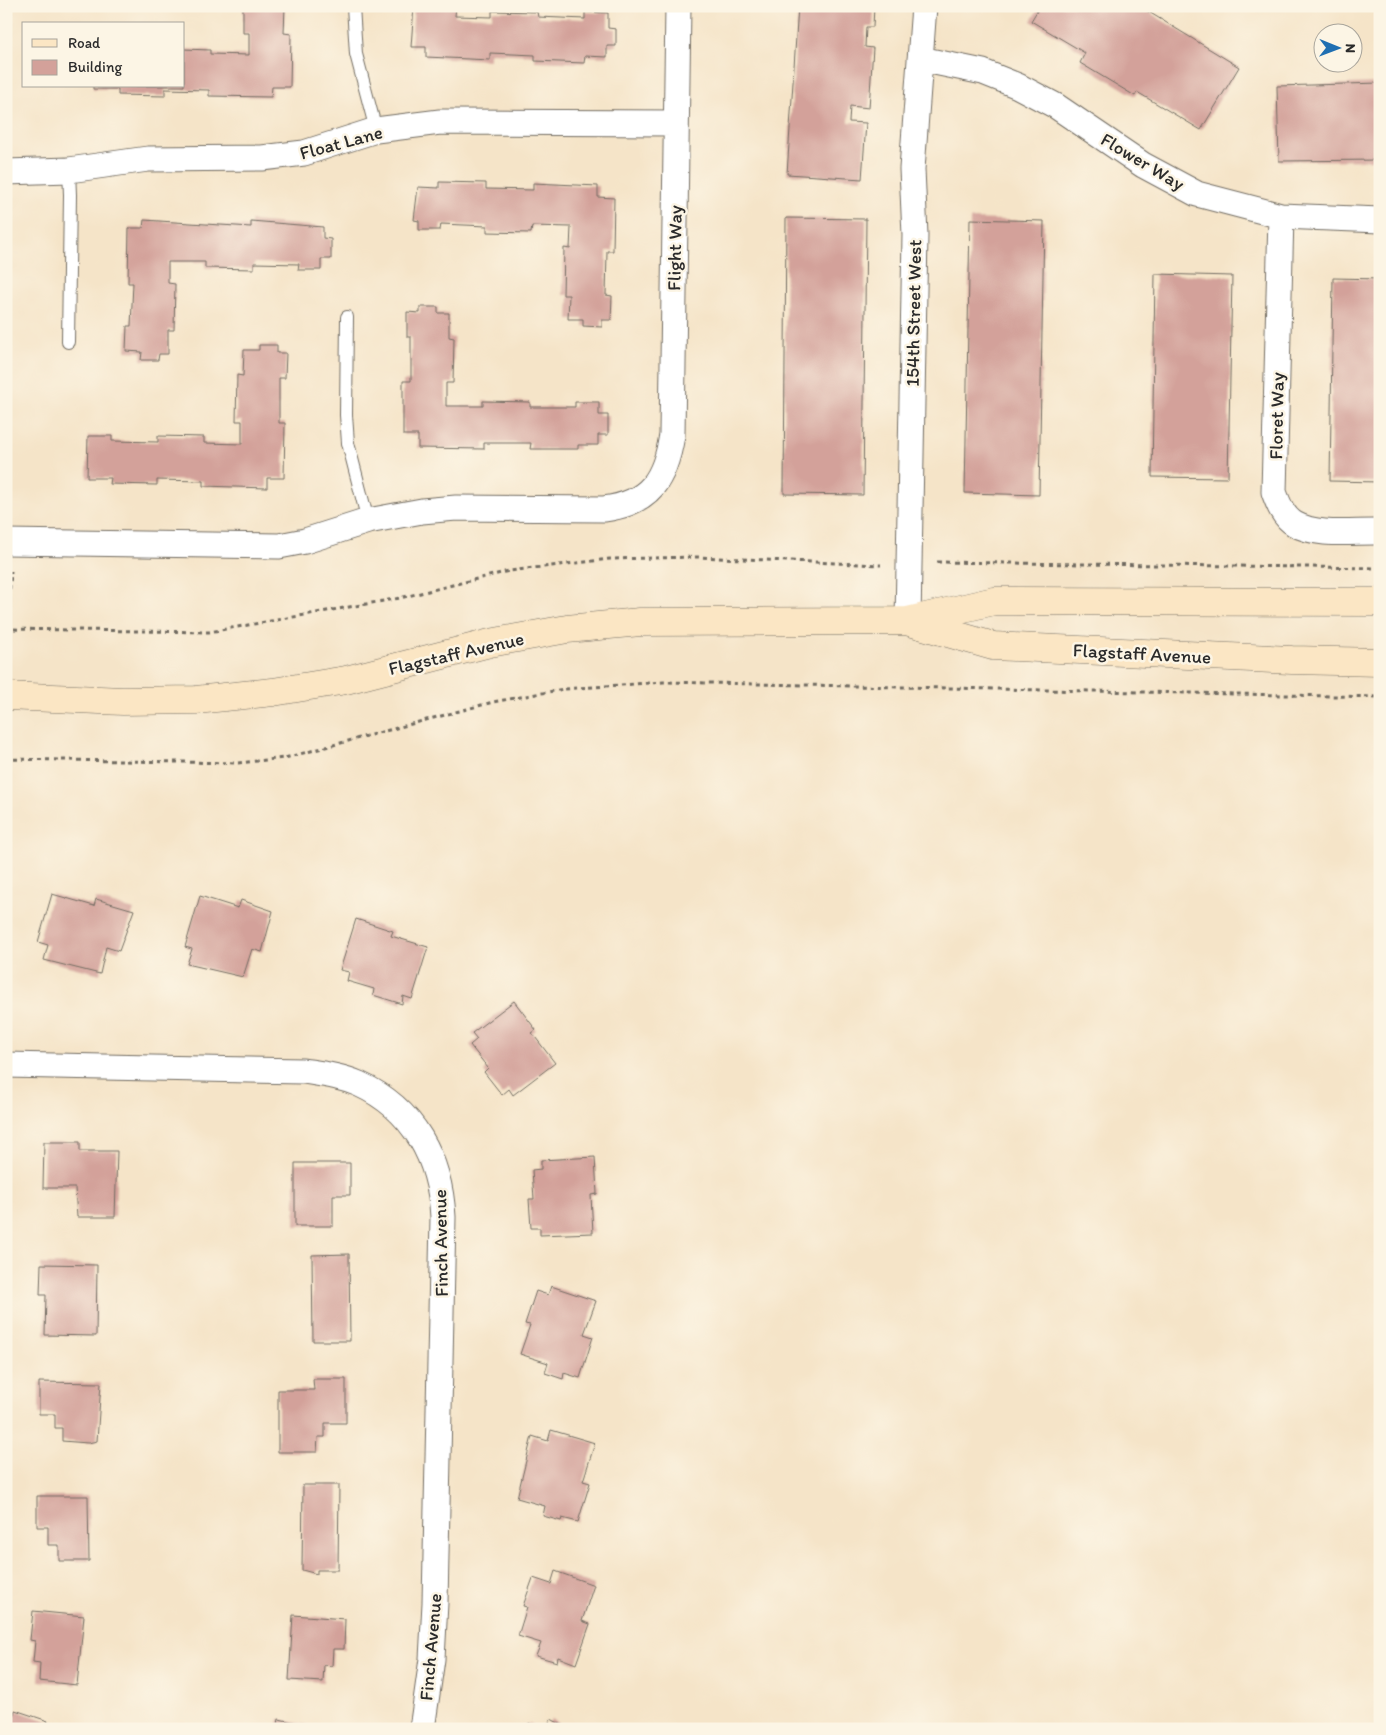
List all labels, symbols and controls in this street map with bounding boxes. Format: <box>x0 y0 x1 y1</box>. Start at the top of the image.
legend <box>22 22 185 88</box>
north arrow <box>1314 22 1364 72</box>
text: Road <box>68 34 101 52</box>
text: N <box>1342 43 1359 53</box>
text: Building <box>68 58 122 76</box>
street label: Float Lane <box>297 120 385 165</box>
street label: Flower Way <box>1097 127 1189 195</box>
street label: Flight Way <box>662 205 687 291</box>
street label: 154th Street West <box>901 239 926 387</box>
street label: Floret Way <box>1264 372 1289 460</box>
street label: Flagstaff Avenue <box>386 627 526 680</box>
street label: Flagstaff Avenue <box>1072 638 1212 669</box>
street label: Finch Avenue <box>428 1189 453 1297</box>
street label: Finch Avenue <box>414 1592 447 1702</box>

